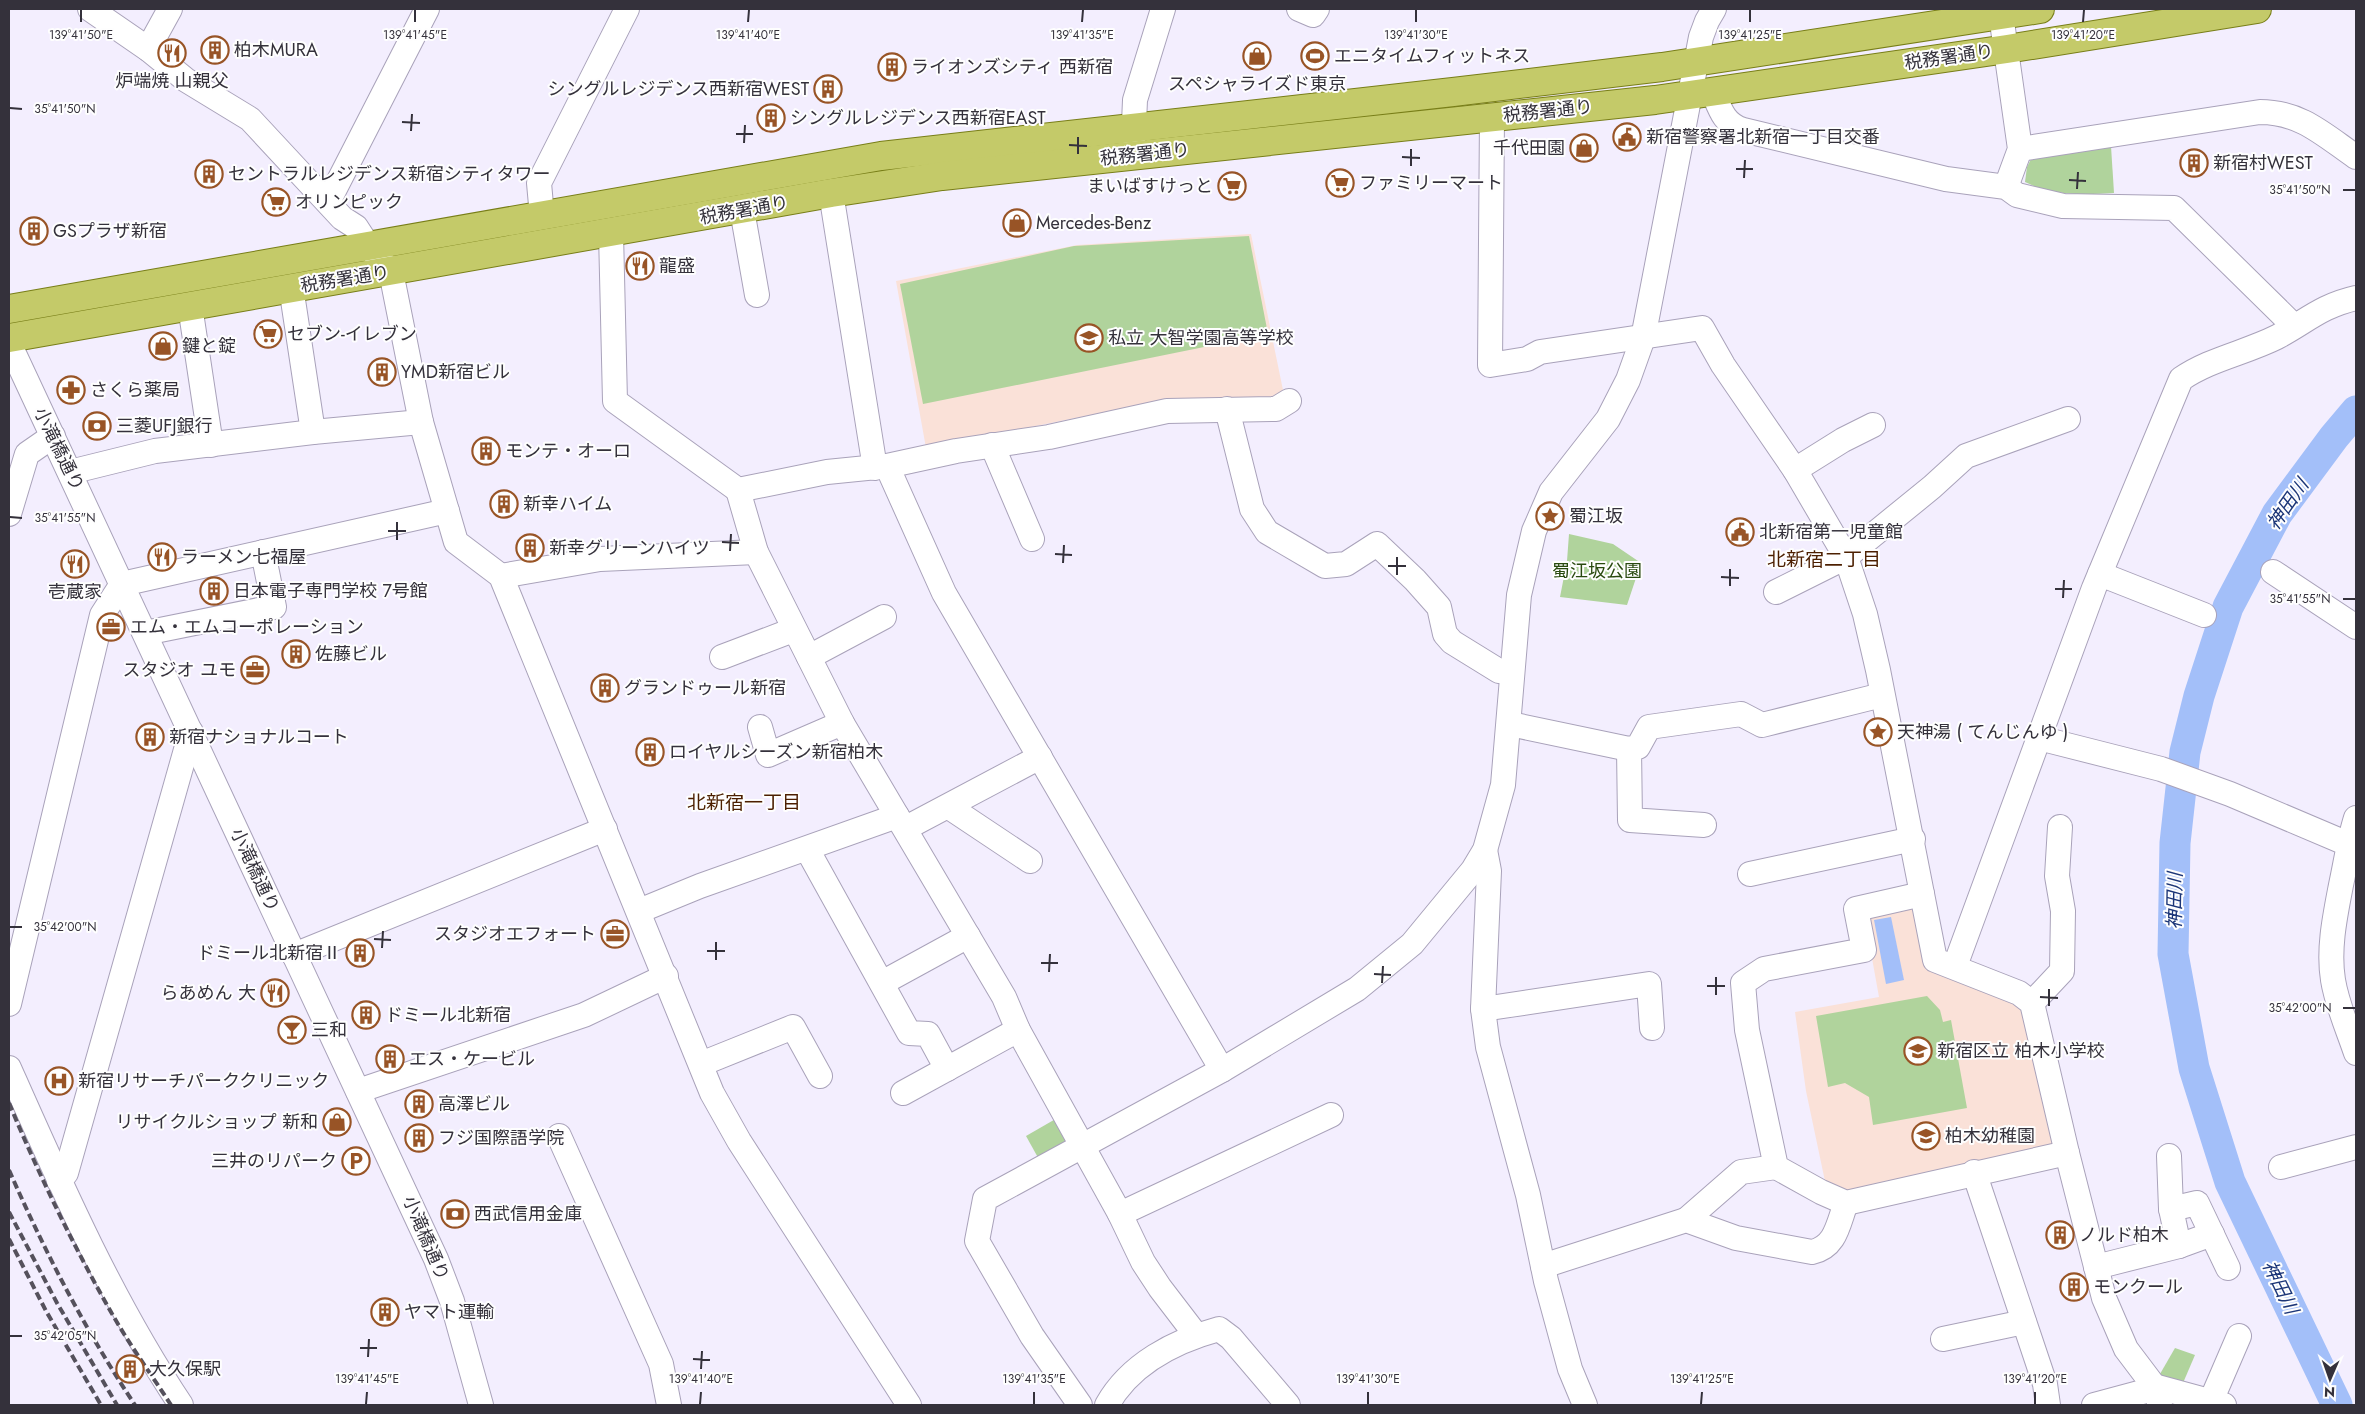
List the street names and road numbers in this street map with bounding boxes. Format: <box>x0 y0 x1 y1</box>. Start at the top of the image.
street label: 税務署通り <box>1903 38 1995 76</box>
street label: 税務署通り <box>1502 93 1594 129</box>
street label: 税務署通り <box>1099 136 1191 172</box>
street label: 税務署通り <box>697 189 791 231</box>
street label: 税務署通り <box>299 259 391 299</box>
street label: 小滝橋通り <box>28 403 90 495</box>
street label: 小滝橋通り <box>224 824 286 916</box>
street label: 小滝橋通り <box>396 1191 456 1285</box>

